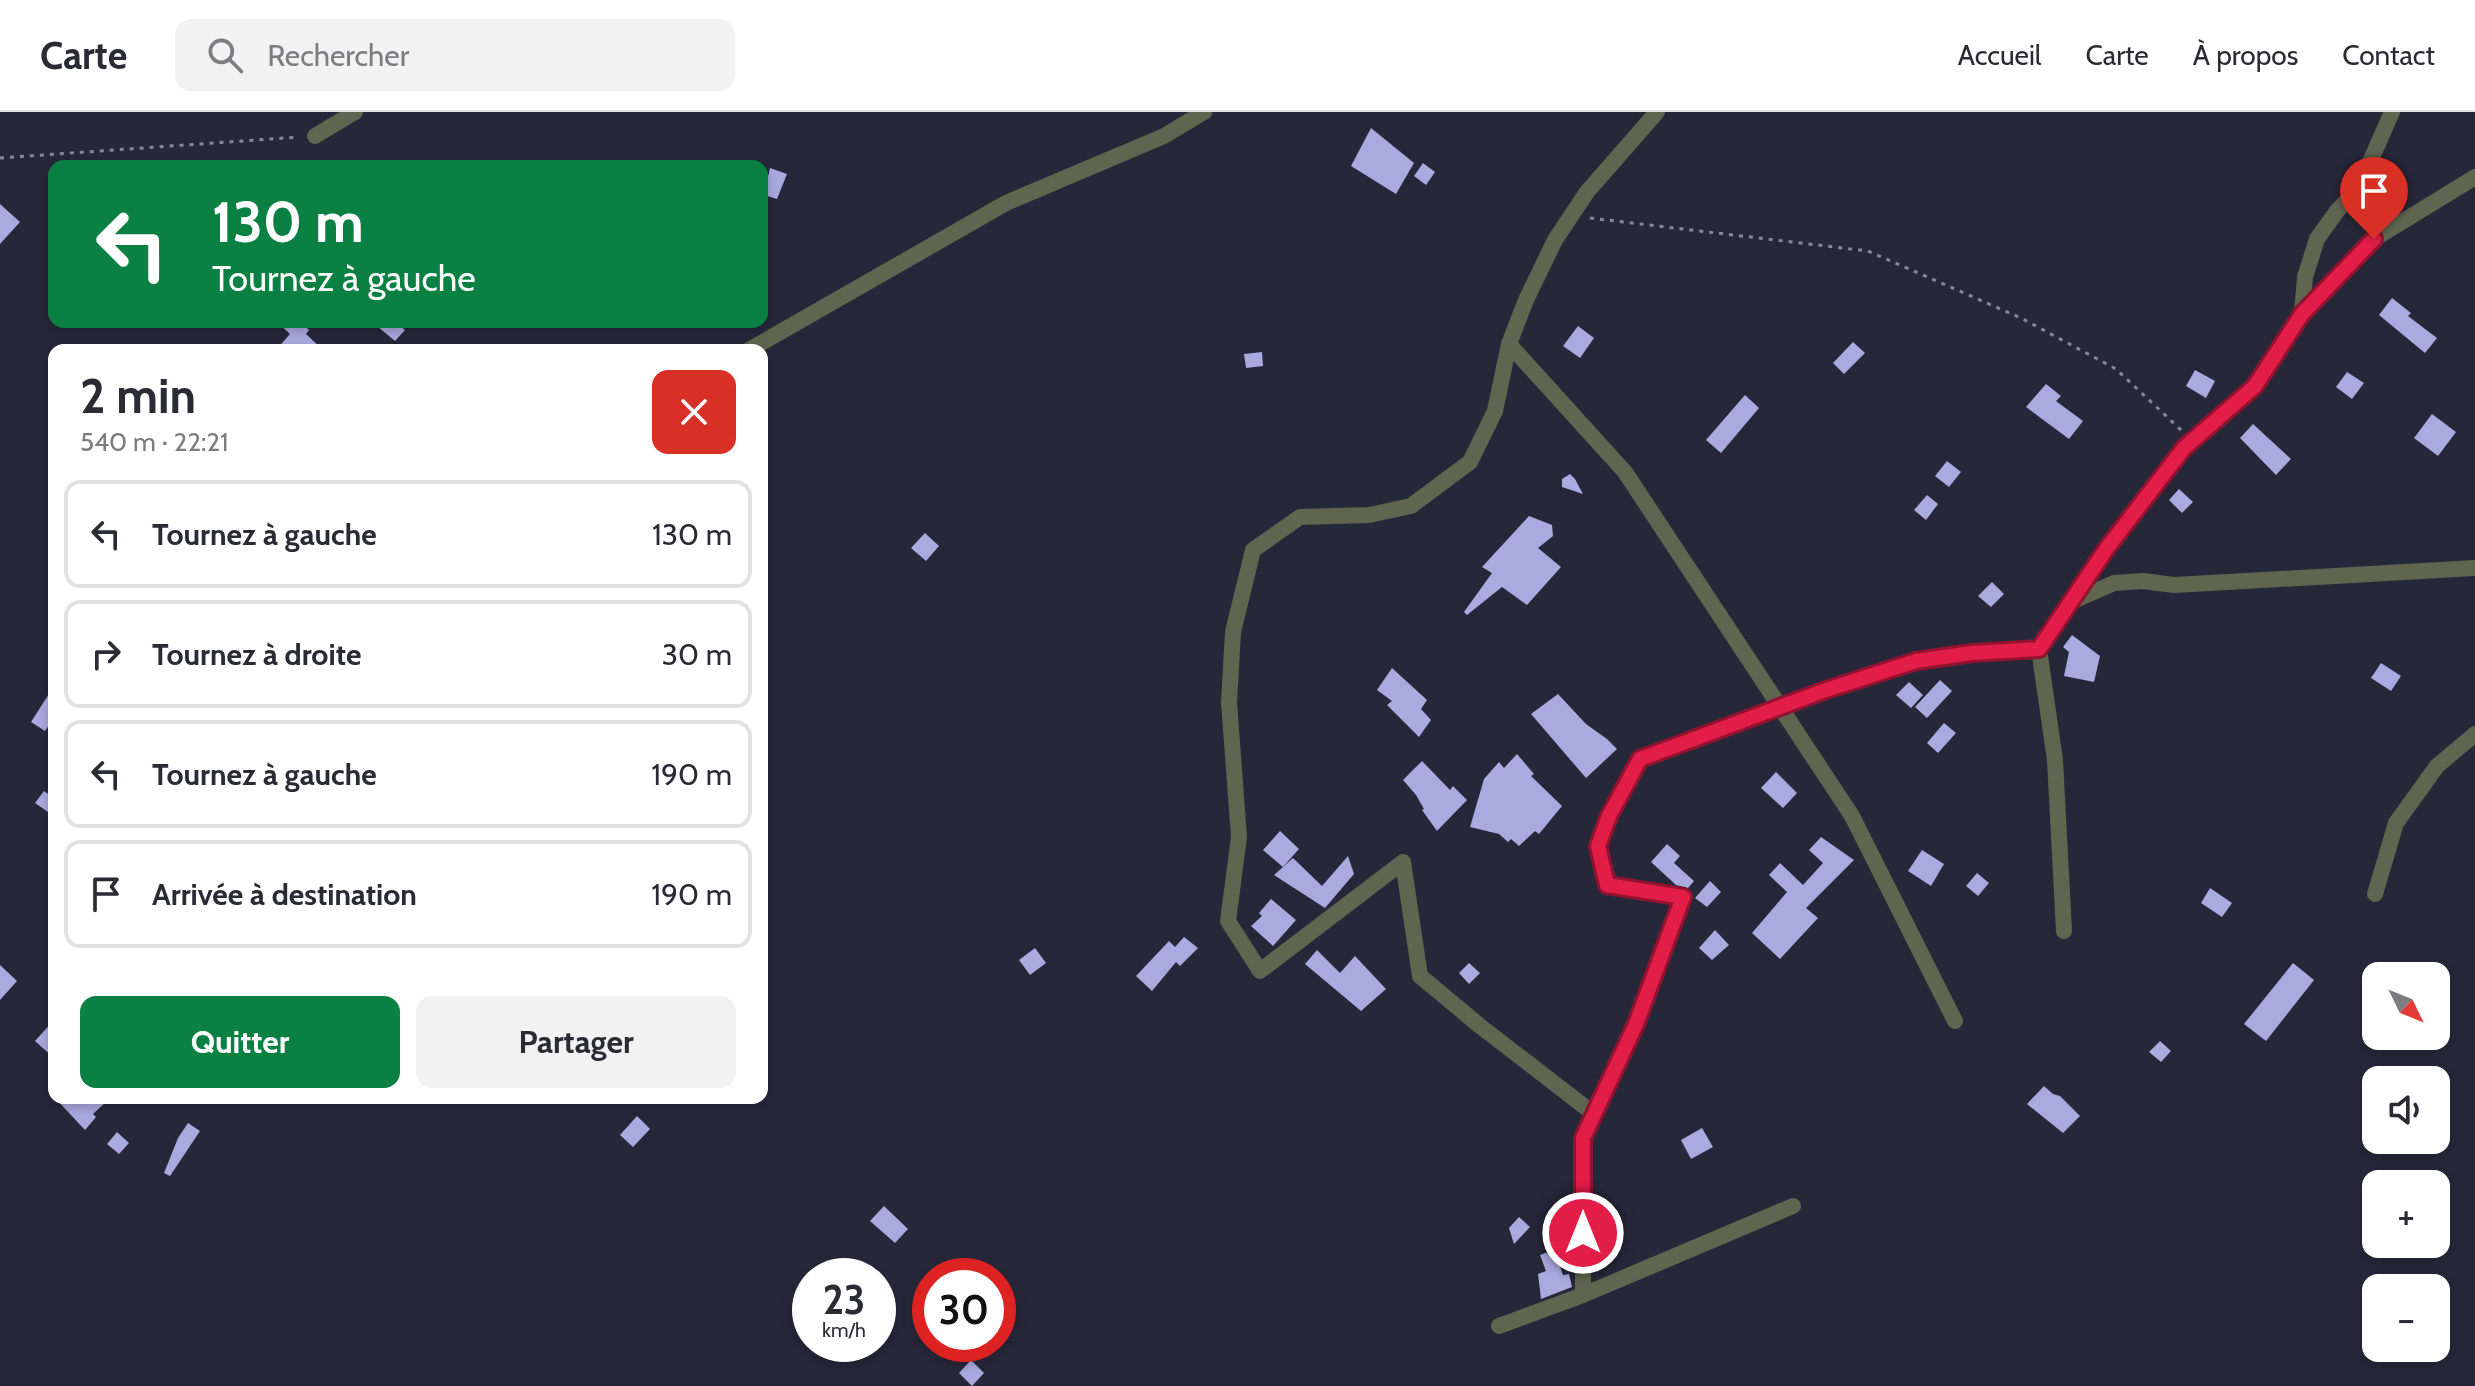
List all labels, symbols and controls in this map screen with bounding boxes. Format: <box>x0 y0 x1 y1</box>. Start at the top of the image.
search box <box>175 19 735 91</box>
text: Carte <box>40 32 127 79</box>
icon: search <box>203 33 247 77</box>
text: Rechercher <box>267 37 409 74</box>
text: Accueil <box>1958 38 2041 72</box>
text: Carte <box>2085 38 2149 72</box>
text: À propos <box>2193 38 2298 72</box>
text: Contact <box>2342 38 2435 72</box>
pin <box>2340 157 2408 239</box>
icon: arrive <box>2352 169 2396 213</box>
text: 130 m <box>212 188 364 256</box>
icon: left <box>80 192 184 296</box>
text: Tournez à gauche <box>212 256 476 300</box>
text: 2 min <box>80 367 196 425</box>
button: close <box>652 370 736 454</box>
text: 540 m · 22:21 <box>80 426 229 458</box>
icon: left <box>84 512 128 556</box>
text: Tournez à gauche <box>152 516 377 553</box>
text: 130 m <box>652 516 732 553</box>
icon: right <box>84 632 128 676</box>
text: Tournez à droite <box>152 636 361 673</box>
text: 30 m <box>662 636 732 673</box>
icon: left <box>84 752 128 796</box>
text: Tournez à gauche <box>152 756 377 793</box>
text: 190 m <box>651 756 732 793</box>
icon: arrive <box>84 872 128 916</box>
text: Arrivée à destination <box>152 876 417 913</box>
text: 190 m <box>651 876 732 913</box>
north arrow <box>2362 962 2450 1050</box>
map controls <box>2362 962 2450 1362</box>
button: Quitter <box>80 996 400 1088</box>
button: Partager <box>416 996 736 1088</box>
button: sound <box>2362 1066 2450 1154</box>
button: + <box>2362 1170 2450 1258</box>
position arrow <box>1541 1191 1625 1275</box>
speed limit sign: 30 <box>912 1258 1016 1362</box>
button: − <box>2362 1274 2450 1362</box>
text: 23 <box>823 1275 865 1324</box>
text: km/h <box>822 1318 866 1342</box>

